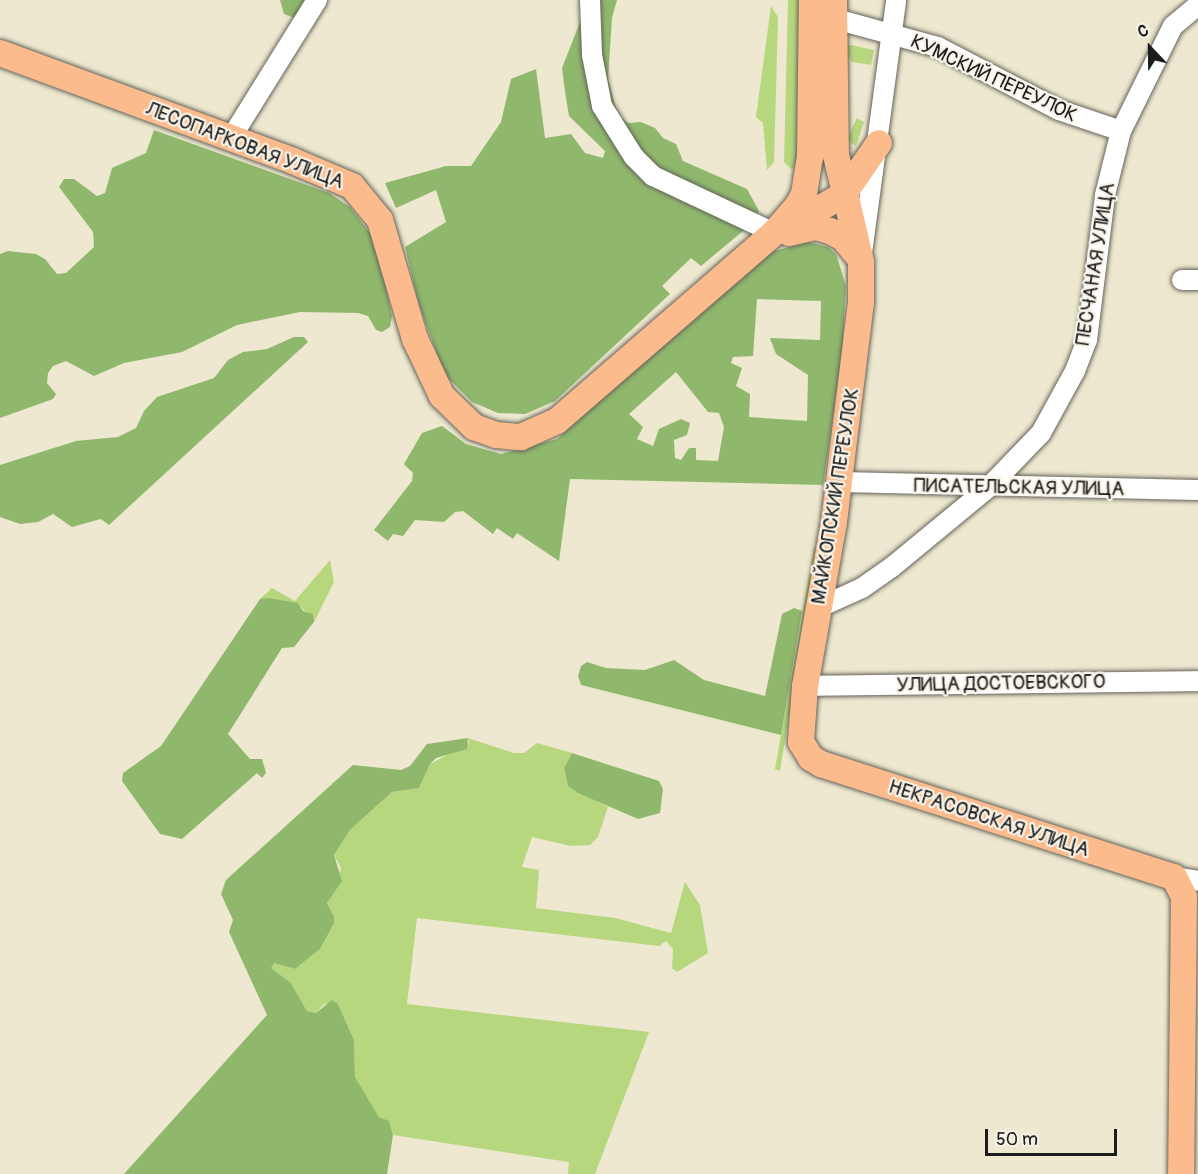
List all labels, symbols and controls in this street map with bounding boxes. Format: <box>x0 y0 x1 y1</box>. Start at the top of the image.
north arrow <box>1120 18 1180 78</box>
text: С <box>1135 20 1152 42</box>
street label: КУМСКИЙ ПЕРЕУЛОК <box>907 29 1081 127</box>
street label: ЛЕСОПАРКОВАЯ УЛИЦА <box>143 96 347 194</box>
street label: ПЕСЧАНАЯ УЛИЦА <box>1070 181 1120 347</box>
street label: МАЙКОПСКИЙ ПЕРЕУЛОК <box>806 386 864 606</box>
street label: ПИСАТЕЛЬСКАЯ УЛИЦА <box>913 473 1125 501</box>
street label: УЛИЦА ДОСТОЕВСКОГО <box>896 669 1106 697</box>
street label: НЕКРАСОВСКАЯ УЛИЦА <box>886 774 1092 862</box>
scale bar <box>988 1117 1120 1155</box>
text: 50 m <box>996 1128 1038 1151</box>

